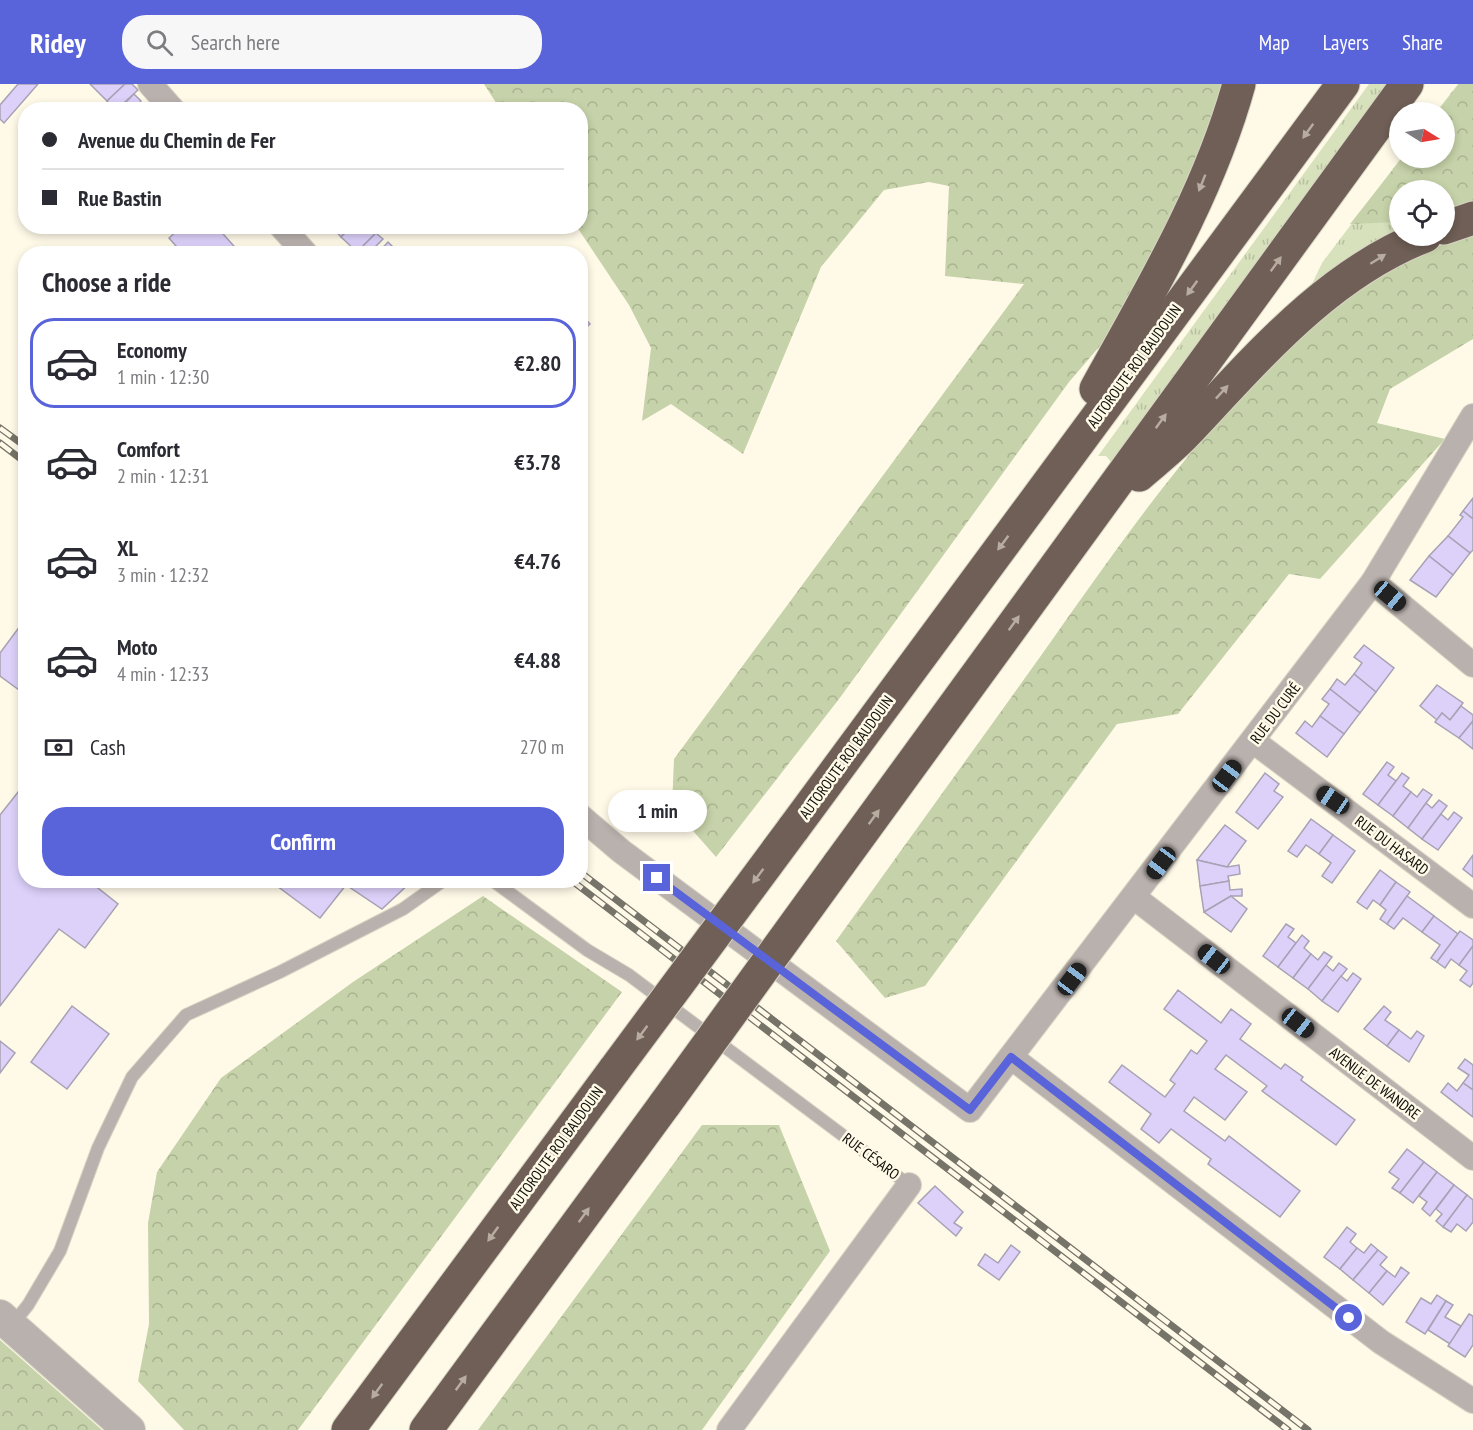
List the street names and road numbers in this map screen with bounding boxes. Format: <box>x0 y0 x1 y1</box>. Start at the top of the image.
street label: AUTOROUTE ROI BAUDOUIN <box>1083 301 1185 431</box>
street label: RUE DU CURÉ <box>1246 679 1304 747</box>
street label: AUTOROUTE ROI BAUDOUIN <box>795 692 897 822</box>
street label: RUE DU HASARD <box>1351 811 1433 879</box>
street label: AVENUE DE WANDRE <box>1326 1043 1424 1123</box>
street label: AUTOROUTE ROI BAUDOUIN <box>505 1083 607 1213</box>
street label: RUE CÉSARO <box>839 1128 903 1184</box>

